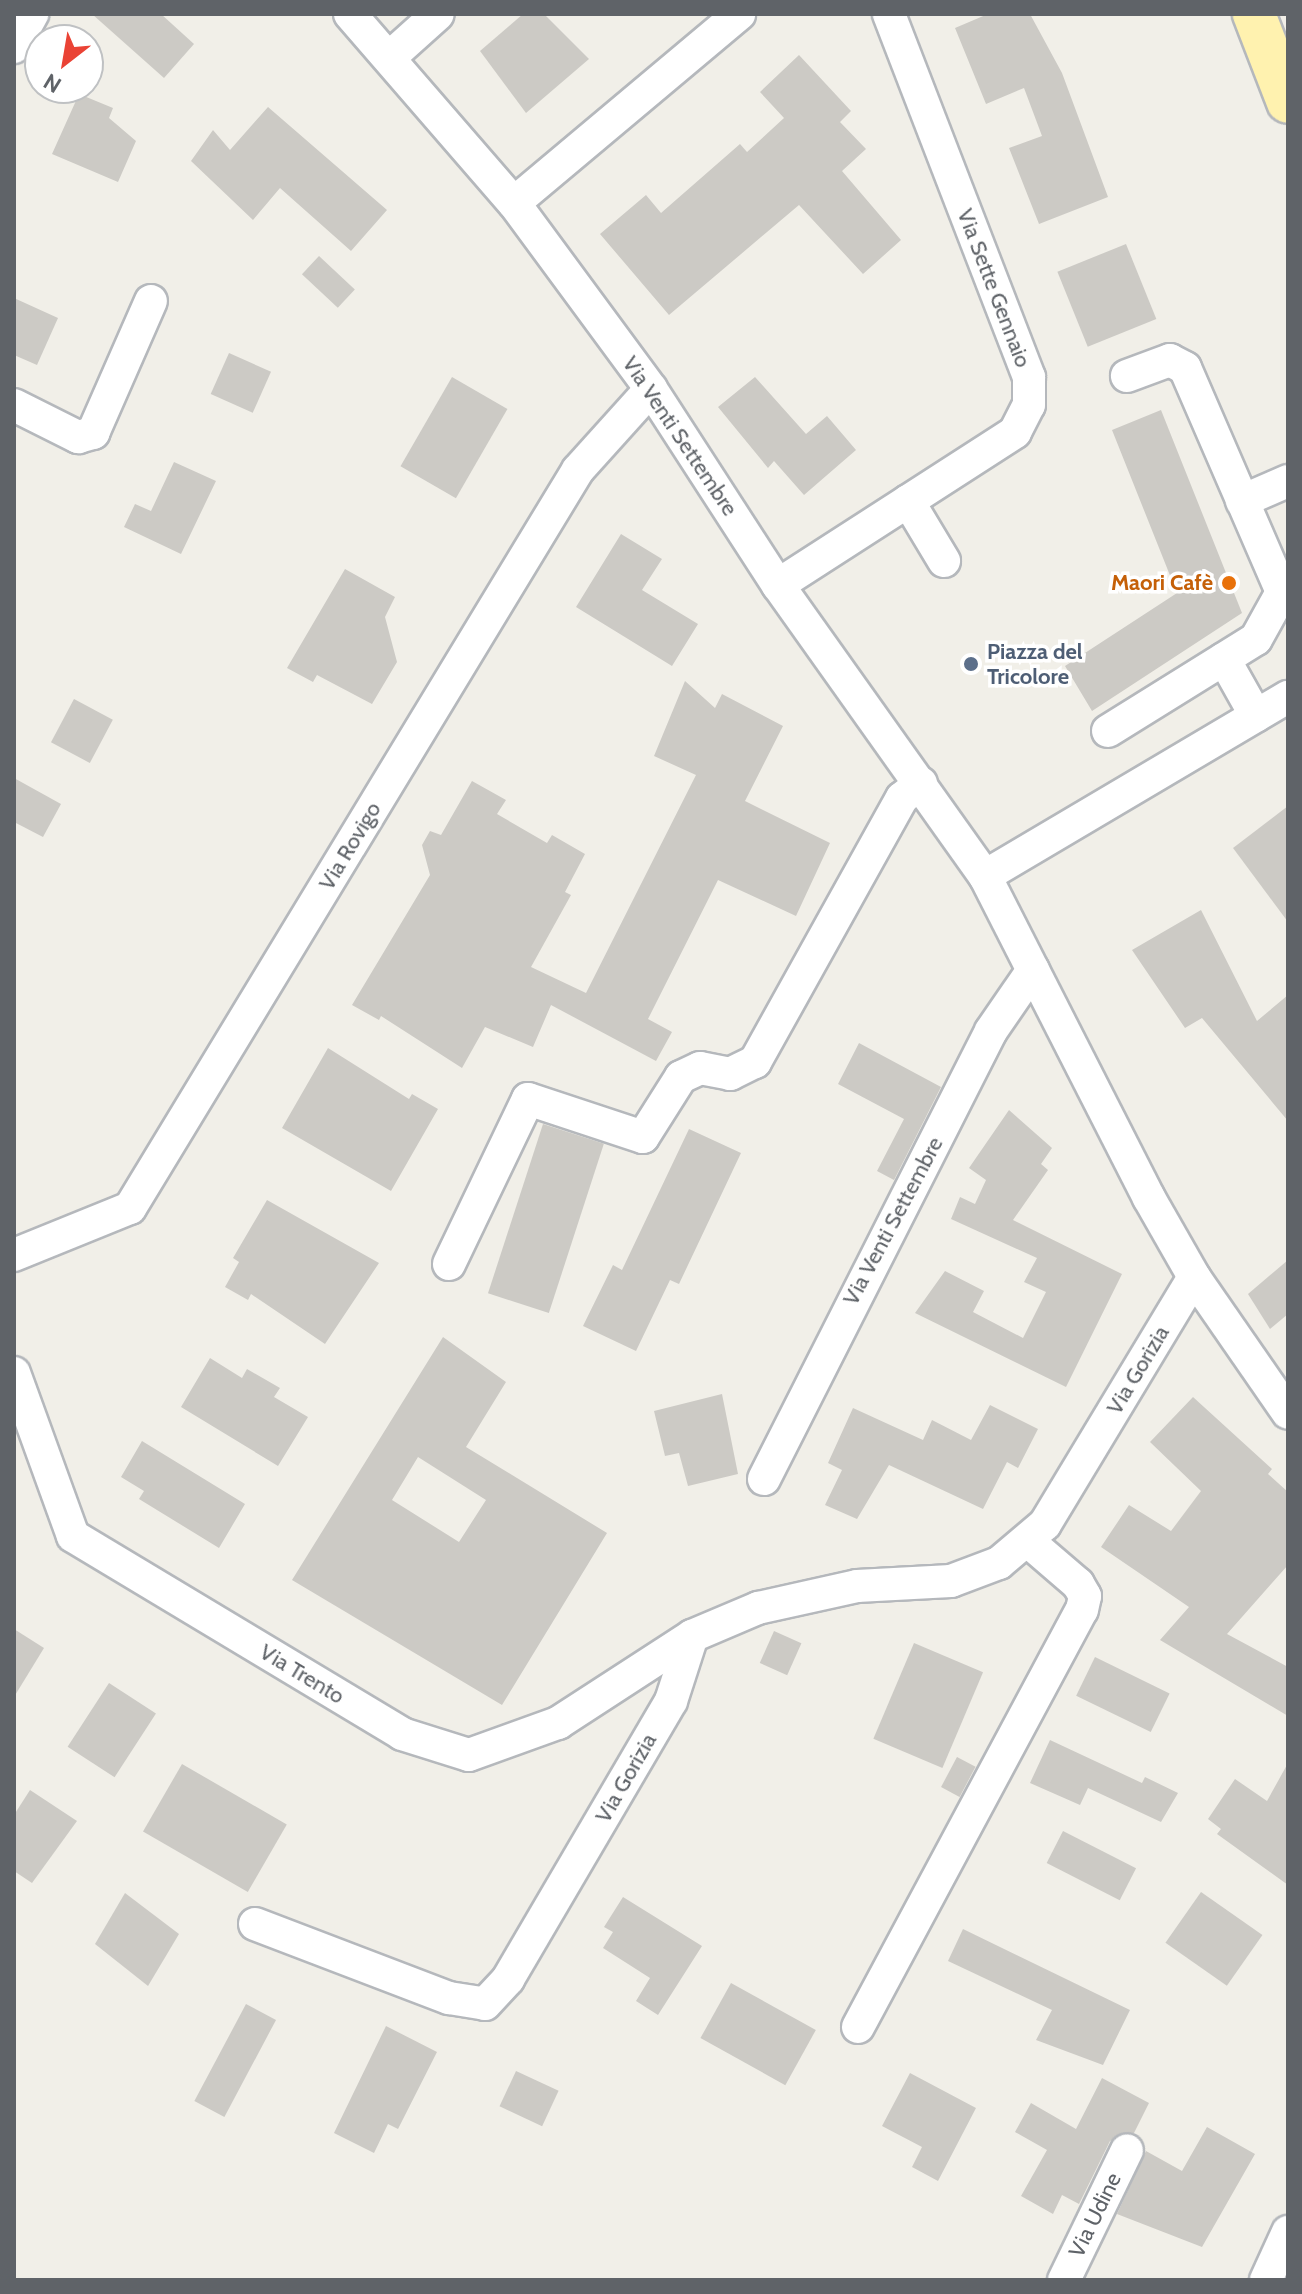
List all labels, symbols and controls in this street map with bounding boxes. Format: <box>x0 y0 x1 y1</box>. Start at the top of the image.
north arrow <box>24 24 104 104</box>
text: N <box>39 68 66 99</box>
street label: Via Sette Gennaio <box>952 205 1036 371</box>
street label: Via Venti Settembre <box>617 351 743 521</box>
place label: Maori Cafè <box>1111 570 1213 596</box>
marker: Maori Cafè <box>1220 574 1238 592</box>
place label: Piazza del Tricolore <box>987 638 1083 690</box>
marker: Piazza del Tricolore <box>962 655 980 673</box>
street label: Via Rovigo <box>313 797 387 895</box>
street label: Via Venti Settembre <box>838 1132 948 1310</box>
street label: Via Gorizia <box>1101 1321 1175 1419</box>
street label: Via Trento <box>255 1639 349 1709</box>
street label: Via Gorizia <box>590 1729 662 1827</box>
street label: Via Udine <box>1063 2168 1127 2262</box>

